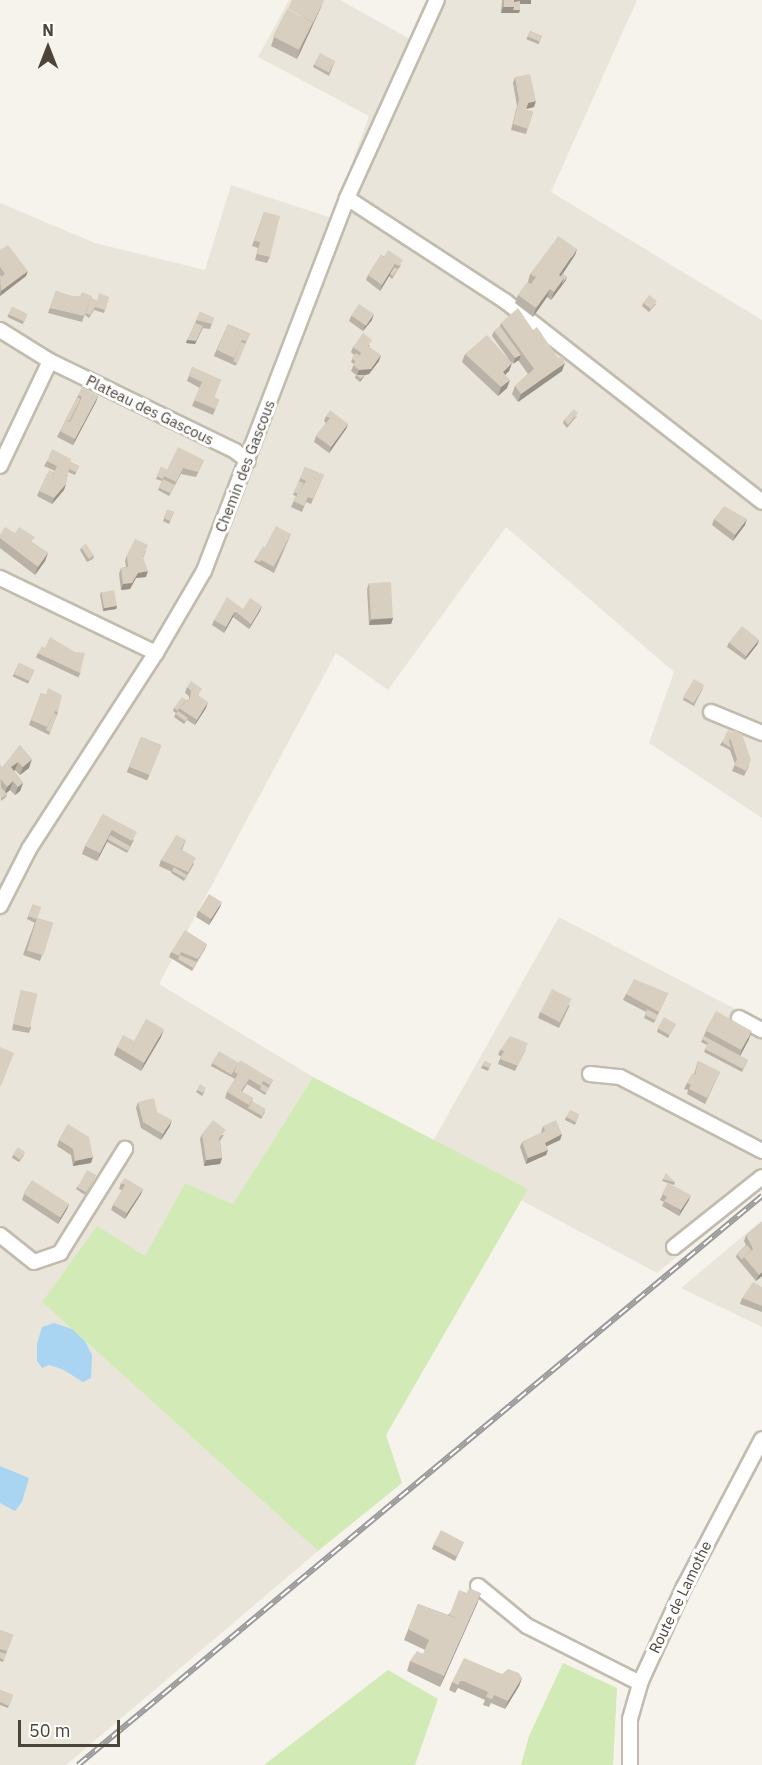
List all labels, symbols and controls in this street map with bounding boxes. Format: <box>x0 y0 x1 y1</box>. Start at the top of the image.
north arrow <box>18 18 78 78</box>
text: N <box>42 20 54 40</box>
street label: Plateau des Gascous <box>83 371 217 449</box>
street label: Chemin des Gascous <box>211 397 279 535</box>
street label: Route de Lamothe <box>645 1538 715 1656</box>
scale bar <box>21 1708 123 1746</box>
text: 50 m <box>29 1719 71 1742</box>

